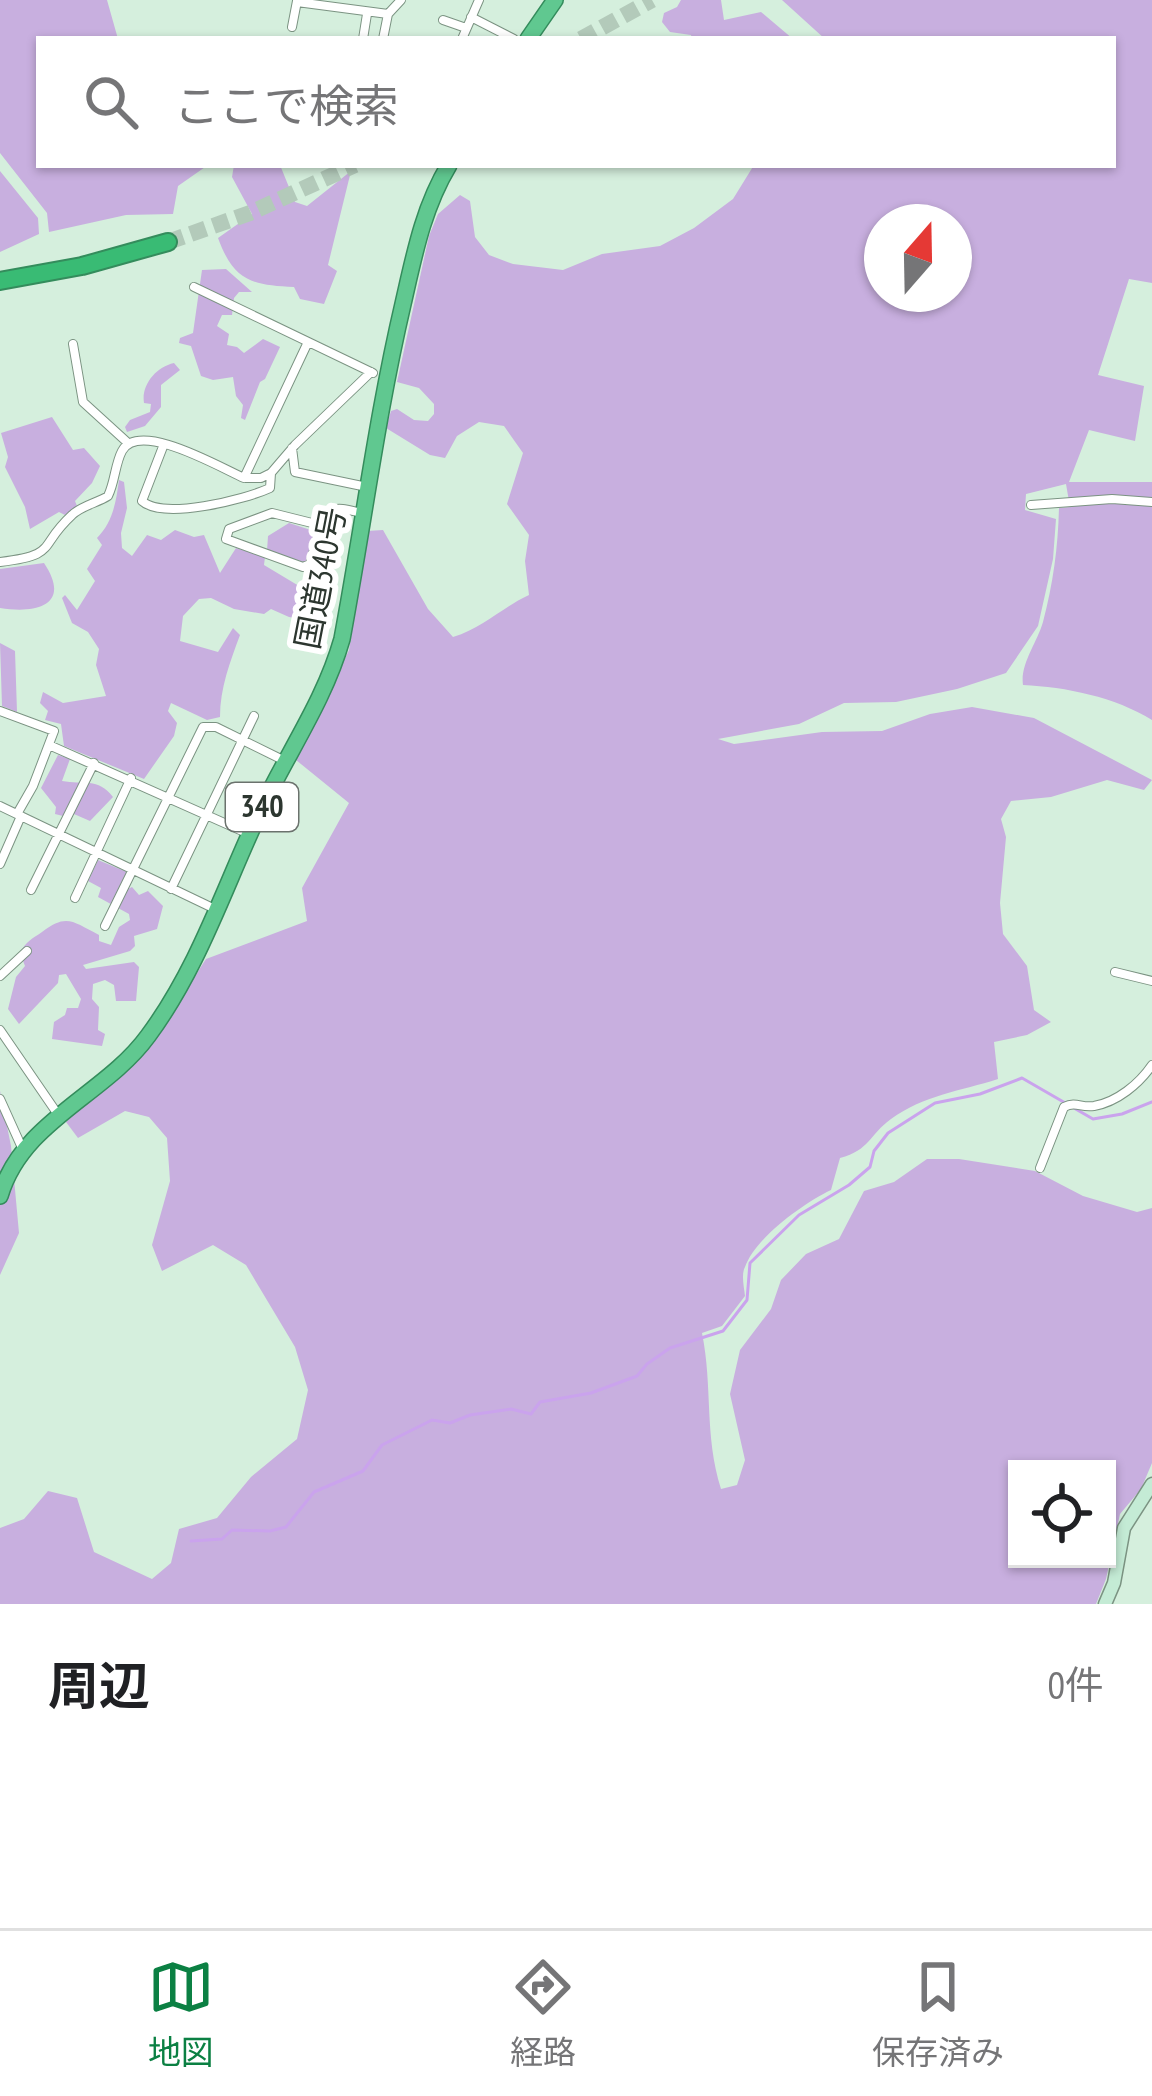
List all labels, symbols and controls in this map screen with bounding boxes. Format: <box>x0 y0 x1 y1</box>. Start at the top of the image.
search box <box>36 36 1116 168</box>
icon: search <box>78 69 144 135</box>
text: ここで検索 <box>174 76 399 134</box>
north arrow <box>864 204 972 312</box>
street label: 国道340号 <box>285 503 354 652</box>
road number: 340 <box>226 783 298 831</box>
map controls <box>1008 1460 1116 1568</box>
button: locate <box>1008 1460 1116 1568</box>
text: 周辺 <box>48 1652 150 1718</box>
text: 0件 <box>1047 1659 1104 1710</box>
tab: 地図 <box>148 1954 214 2074</box>
tab: 経路 <box>510 1954 576 2074</box>
tab: 保存済み <box>872 1954 1004 2074</box>

